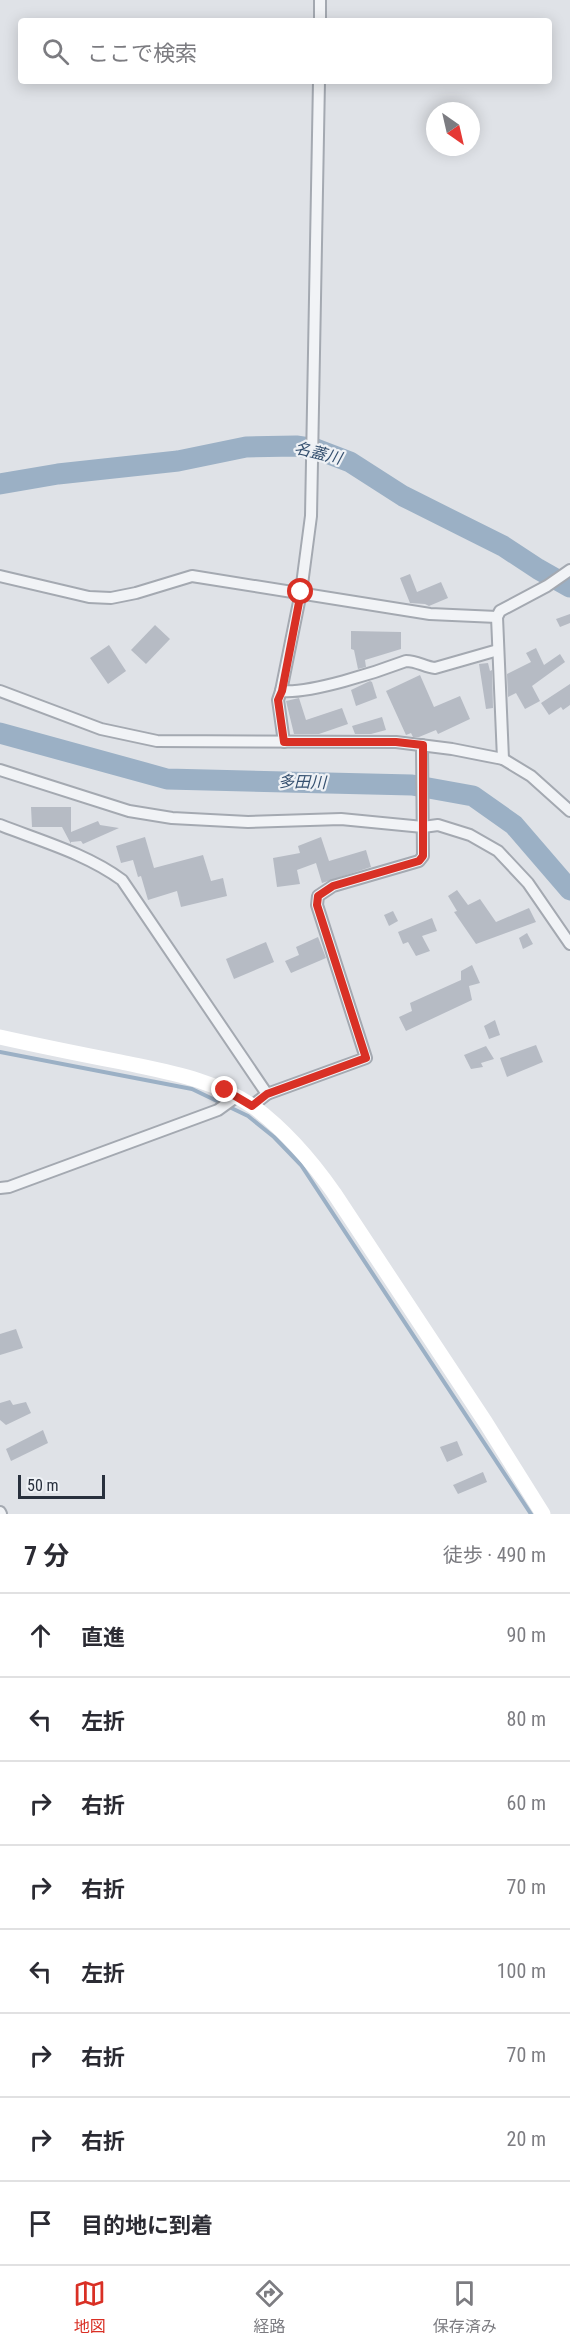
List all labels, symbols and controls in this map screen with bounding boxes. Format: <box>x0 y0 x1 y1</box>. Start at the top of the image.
search box <box>18 18 552 84</box>
icon: search <box>39 35 72 68</box>
text: ここで検索 <box>87 41 197 66</box>
north arrow <box>426 102 480 156</box>
water label: 名蓋川 <box>292 438 346 469</box>
route start <box>287 578 313 604</box>
water label: 多田川 <box>278 772 328 792</box>
route end <box>211 1076 237 1102</box>
scale bar <box>18 1472 105 1500</box>
text: 50 m <box>27 1476 59 1495</box>
text: 7 分 <box>24 1541 69 1571</box>
text: 徒歩 · 490 m <box>443 1543 546 1567</box>
icon: ahead <box>24 1619 57 1652</box>
text: 90 m <box>507 1623 546 1647</box>
text: 直進 <box>81 1625 125 1650</box>
icon: left <box>24 1703 57 1736</box>
text: 80 m <box>507 1707 546 1731</box>
text: 左折 <box>81 1709 125 1734</box>
icon: right <box>24 1787 57 1820</box>
text: 60 m <box>507 1791 546 1815</box>
text: 右折 <box>81 1793 125 1818</box>
icon: right <box>24 1871 57 1904</box>
text: 70 m <box>507 1875 546 1899</box>
text: 右折 <box>81 1877 125 1902</box>
icon: left <box>24 1955 57 1988</box>
text: 100 m <box>497 1959 546 1983</box>
text: 左折 <box>81 1961 125 1986</box>
icon: right <box>24 2039 57 2072</box>
text: 70 m <box>507 2043 546 2067</box>
text: 右折 <box>81 2045 125 2070</box>
icon: right <box>24 2123 57 2156</box>
text: 20 m <box>507 2127 546 2151</box>
text: 右折 <box>81 2129 125 2154</box>
icon: arrive <box>24 2207 57 2240</box>
text: 目的地に到着 <box>81 2213 213 2238</box>
tab: 地図 <box>73 2277 106 2337</box>
tab: 経路 <box>253 2277 286 2337</box>
tab: 保存済み <box>433 2277 497 2337</box>

